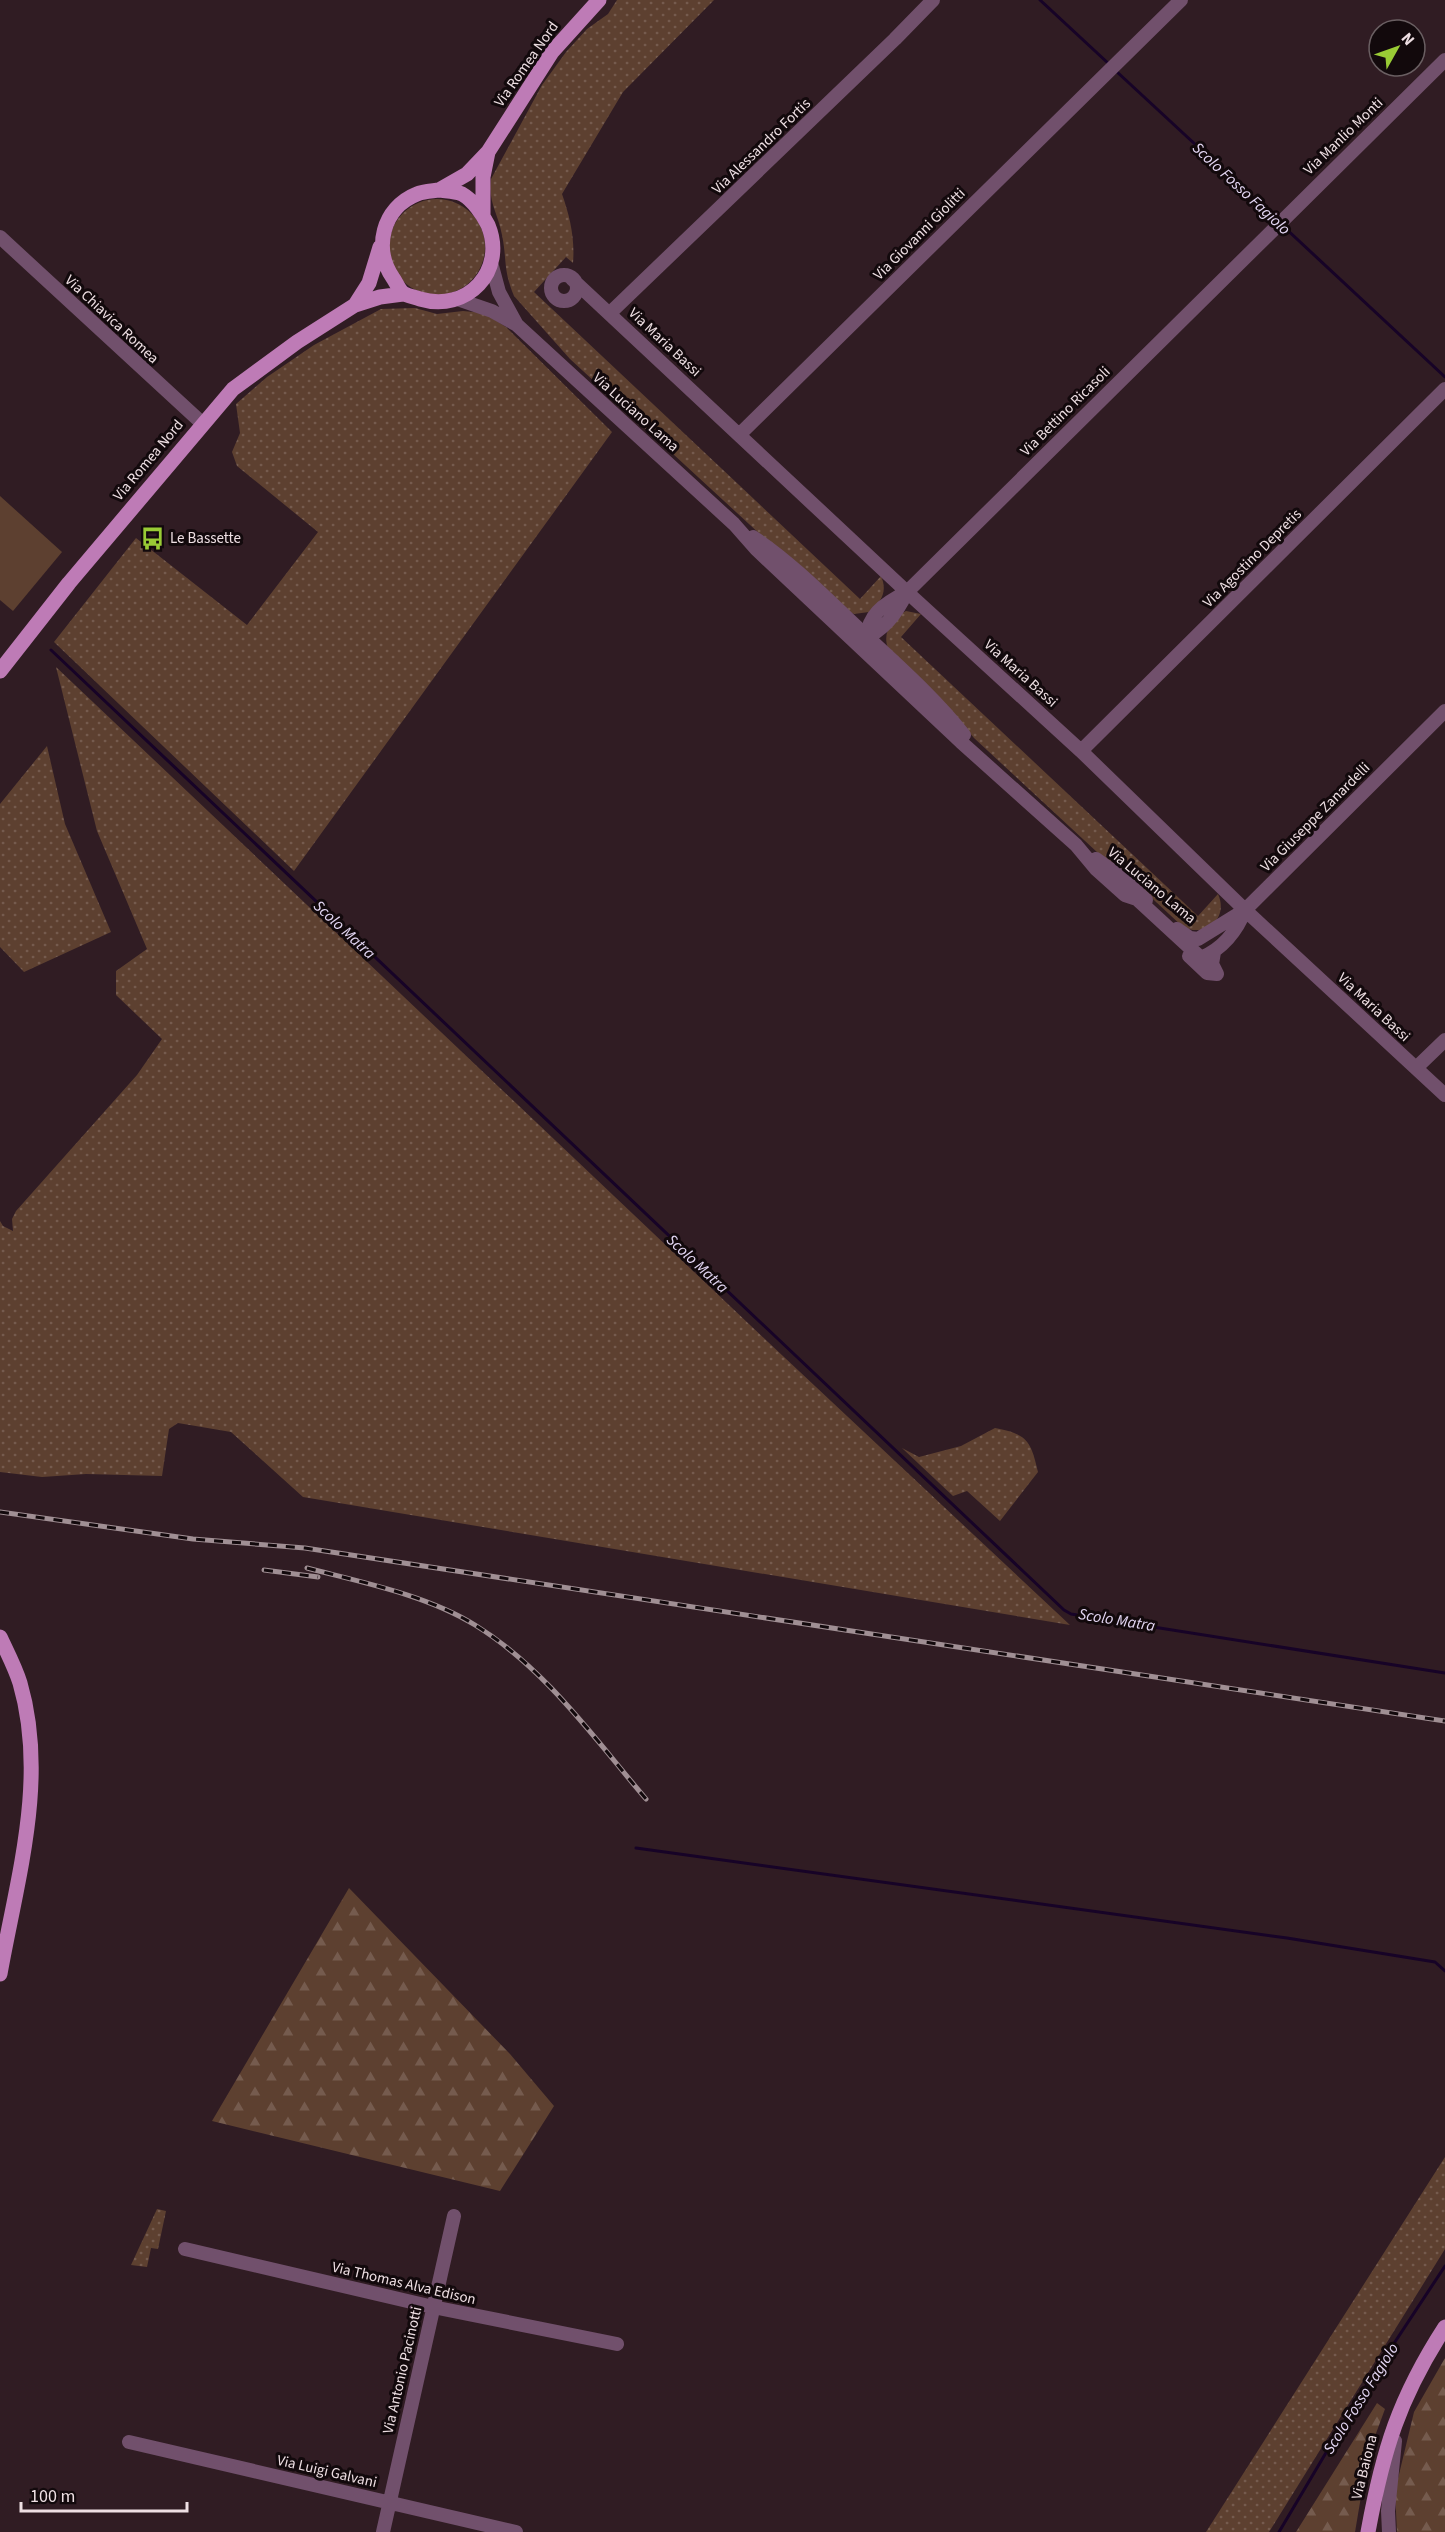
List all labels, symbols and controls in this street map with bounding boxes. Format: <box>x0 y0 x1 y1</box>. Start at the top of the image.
street label: Via Romea Nord <box>489 17 564 111</box>
north arrow <box>1367 18 1427 78</box>
text: N <box>1396 28 1420 50</box>
street label: Via Manlio Monti <box>1299 93 1388 180</box>
street label: Via Alessandro Fortis <box>707 94 815 199</box>
water label: Scolo Fosso Fagiolo <box>1187 137 1295 240</box>
street label: Via Giovanni Giolitti <box>869 184 970 285</box>
street label: Via Chiavica Romea <box>60 270 163 369</box>
street label: Via Maria Bassi <box>624 303 706 382</box>
street label: Via Bettino Ricasoli <box>1016 362 1115 461</box>
street label: Via Luciano Lama <box>588 368 683 457</box>
street label: Via Romea Nord <box>108 415 189 505</box>
street label: Via Agostino Depretis <box>1198 504 1306 612</box>
bus stop icon: Le Bassette <box>139 525 165 551</box>
place label: Le Bassette <box>170 528 241 549</box>
street label: Via Maria Bassi <box>979 635 1062 712</box>
street label: Via Giuseppe Zanardelli <box>1256 758 1375 877</box>
street label: Via Luciano Lama <box>1103 842 1200 929</box>
water label: Scolo Matra <box>309 895 380 964</box>
street label: Via Maria Bassi <box>1333 968 1415 1047</box>
water label: Scolo Matra <box>662 1229 733 1298</box>
water label: Scolo Matra <box>1077 1603 1157 1637</box>
street label: Via Thomas Alva Edison <box>330 2257 478 2310</box>
street label: Via Antonio Pacinotti <box>378 2304 427 2436</box>
water label: Scolo Fosso Fagiolo <box>1318 2339 1404 2458</box>
street label: Via Baiona <box>1346 2433 1383 2502</box>
street label: Via Luigi Galvani <box>275 2450 379 2493</box>
scale bar <box>21 2475 188 2513</box>
text: 100 m <box>30 2484 75 2509</box>

